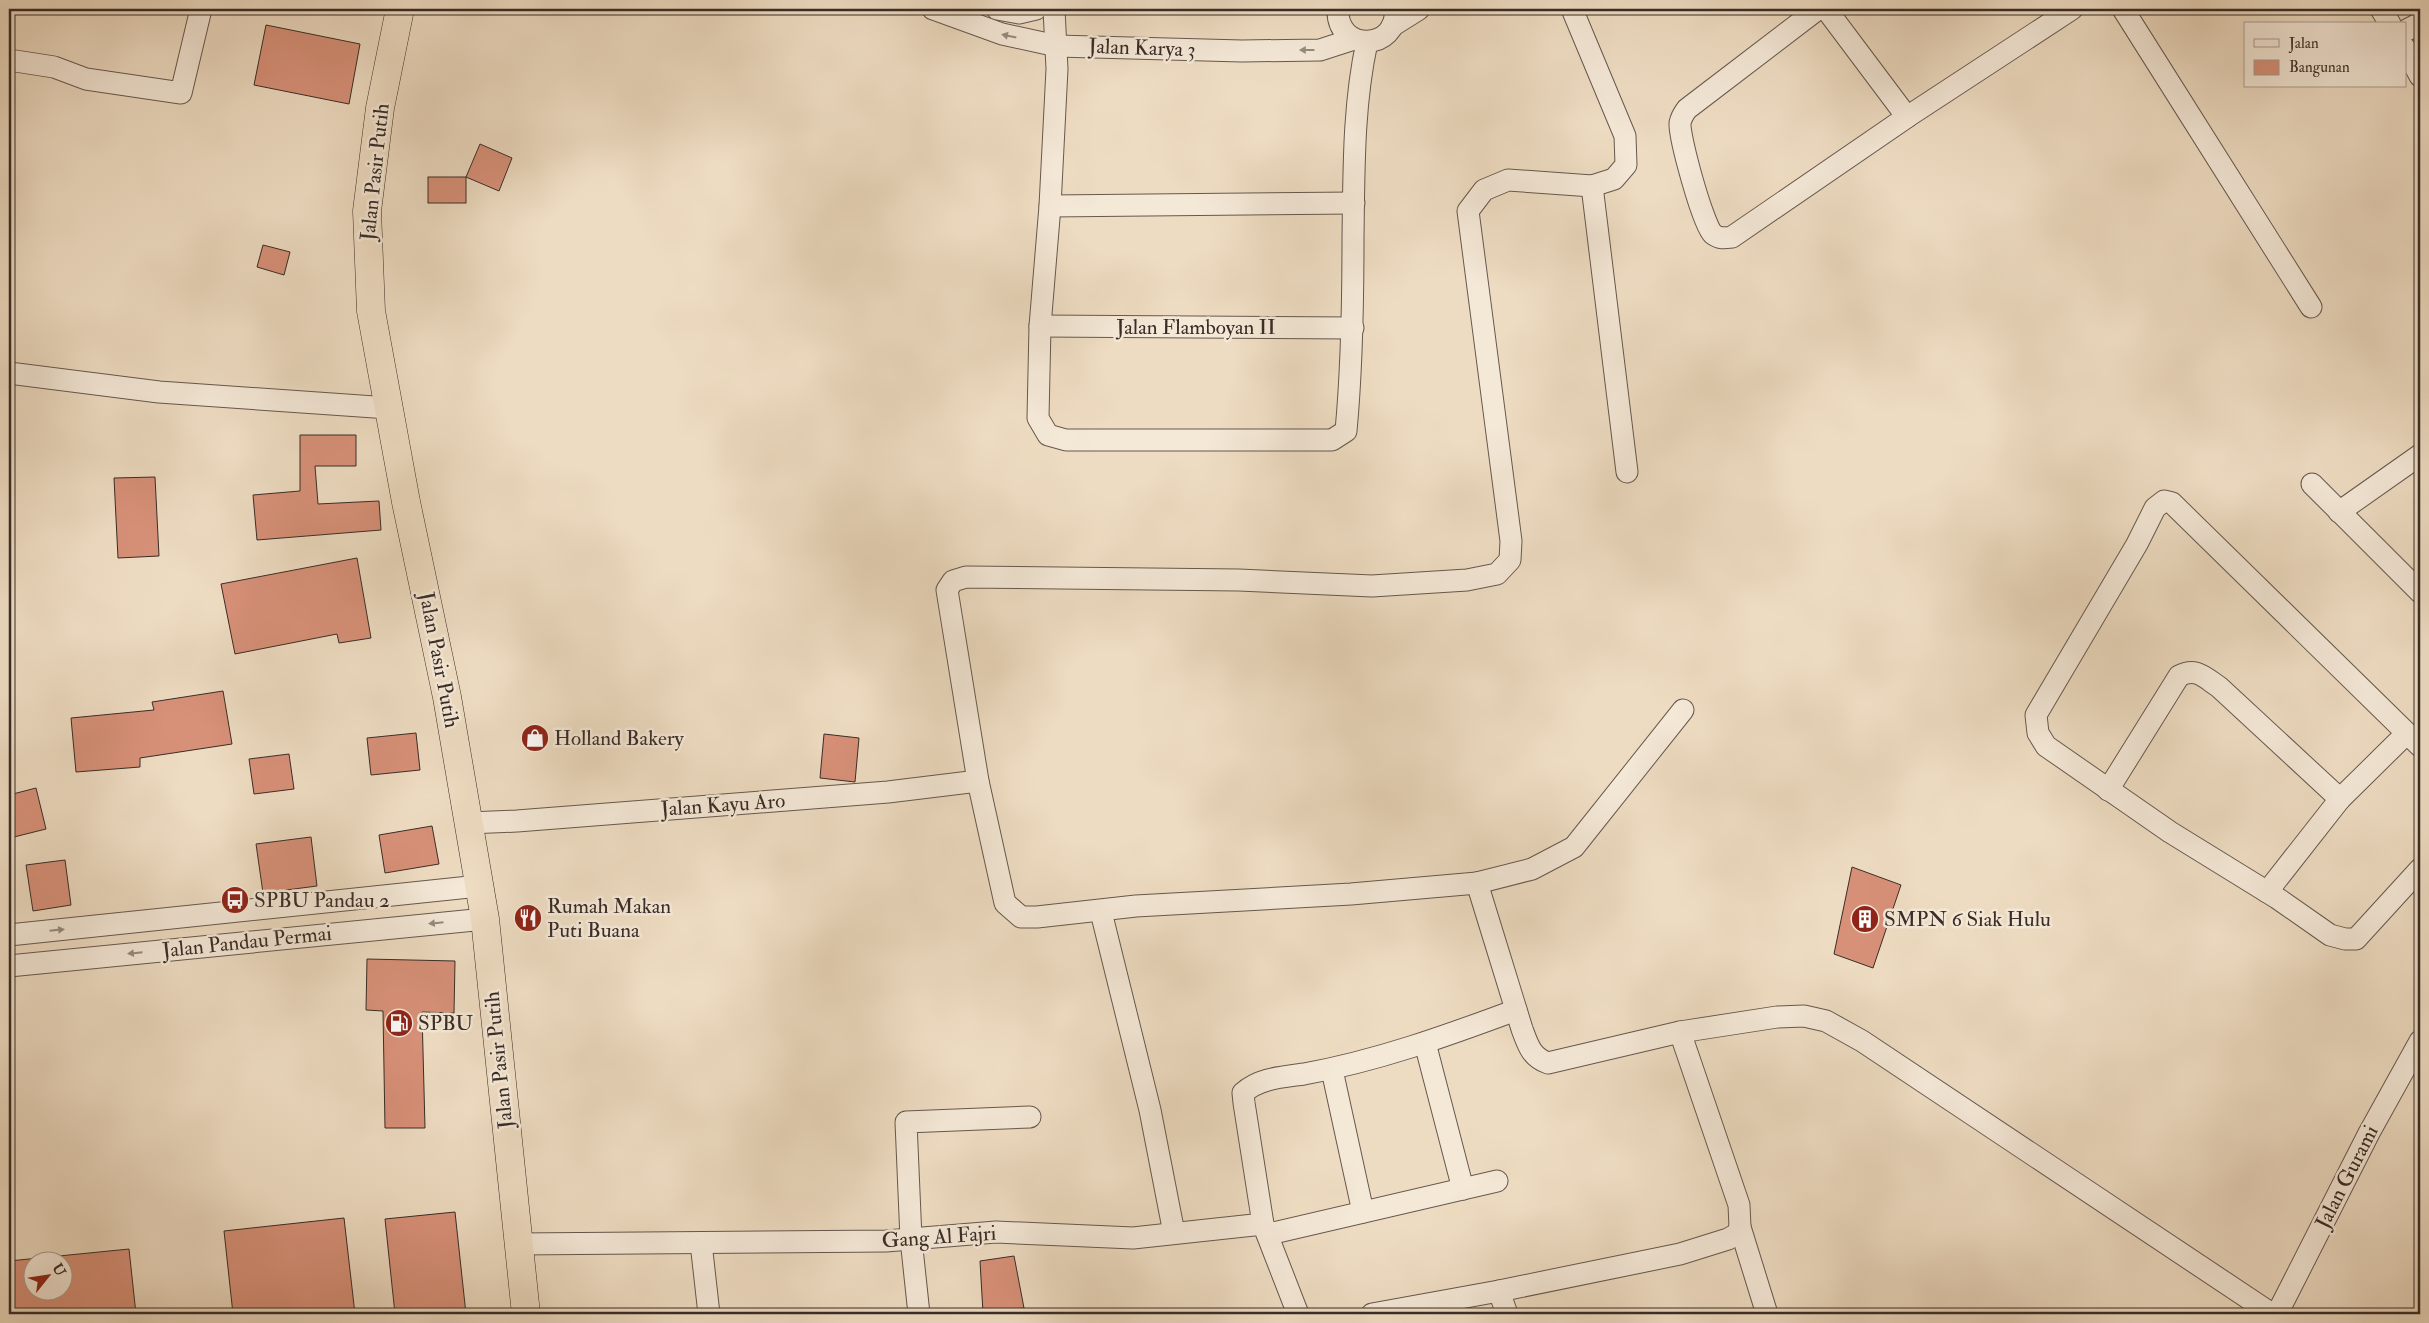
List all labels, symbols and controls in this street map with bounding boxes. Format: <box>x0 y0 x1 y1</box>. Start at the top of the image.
legend <box>2244 22 2406 88</box>
one-way arrow <box>1001 32 1016 40</box>
street label: Jalan Karya 3 <box>1087 33 1196 63</box>
text: Jalan <box>2288 34 2319 54</box>
one-way arrow <box>1299 46 1315 54</box>
text: Bangunan <box>2289 58 2350 77</box>
street label: Jalan Pasir Putih <box>354 102 396 243</box>
street label: Jalan Flamboyan II <box>1115 314 1276 341</box>
street label: Jalan Pasir Putih <box>412 589 465 730</box>
shop icon: Holland Bakery <box>520 723 550 753</box>
place label: Holland Bakery <box>554 725 685 752</box>
street label: Jalan Kayu Aro <box>659 787 786 823</box>
bus stop icon: SPBU Pandau 2 <box>220 885 250 915</box>
place label: SPBU Pandau 2 <box>254 887 390 914</box>
place label: Rumah Makan Puti Buana <box>547 893 671 944</box>
restaurant icon: Rumah Makan Puti Buana <box>513 903 543 933</box>
building icon: SMPN 6 Siak Hulu <box>1850 904 1880 934</box>
place label: SMPN 6 Siak Hulu <box>1884 906 2051 933</box>
street label: Jalan Pandau Permai <box>160 920 333 964</box>
one-way arrow <box>428 920 444 928</box>
one-way arrow <box>50 926 66 934</box>
one-way arrow <box>127 949 143 957</box>
street label: Jalan Pasir Putih <box>478 990 520 1131</box>
fuel station icon: SPBU <box>384 1008 414 1038</box>
place label: SPBU <box>418 1010 474 1037</box>
street label: Jalan Gurami <box>2309 1120 2385 1234</box>
street label: Gang Al Fajri <box>881 1220 997 1254</box>
north arrow <box>22 1250 72 1300</box>
text: U <box>49 1260 69 1279</box>

